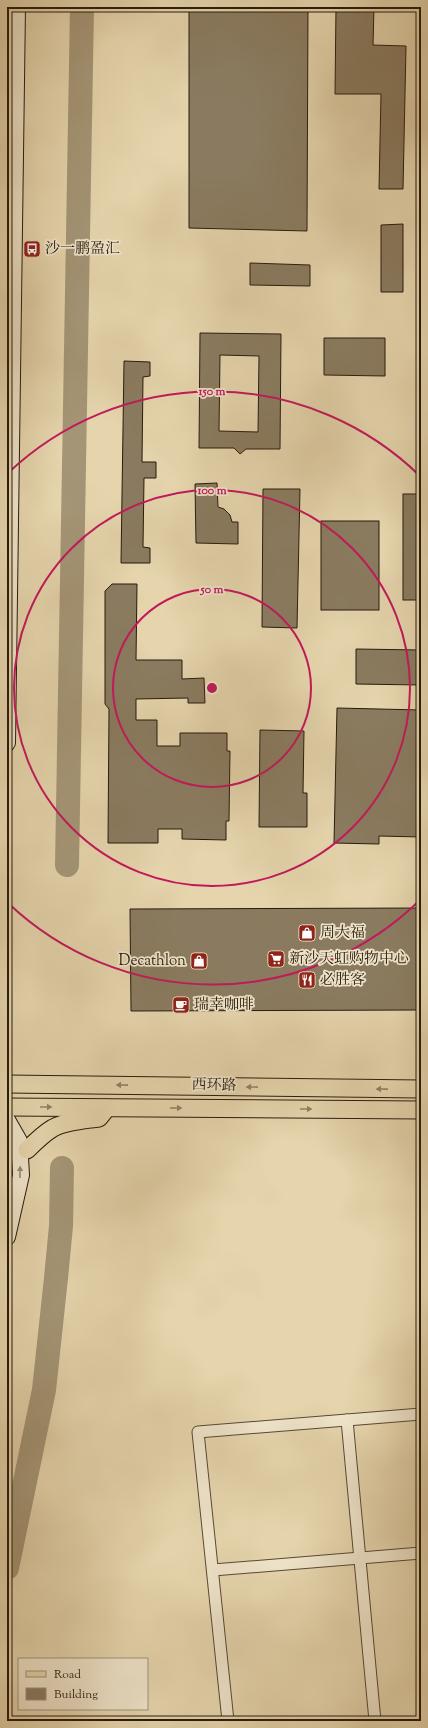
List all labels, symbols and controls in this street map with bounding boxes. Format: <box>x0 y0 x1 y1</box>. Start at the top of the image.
bus stop icon: 沙一鹏盈汇 <box>22 239 42 259</box>
place label: 沙一鹏盈汇 <box>45 239 120 260</box>
text: 150 m <box>197 383 226 401</box>
text: 100 m <box>196 482 227 500</box>
text: 50 m <box>200 581 224 599</box>
centre of rings <box>205 681 219 695</box>
shop icon: 周大福 <box>297 923 317 943</box>
place label: 周大福 <box>320 923 365 944</box>
supermarket icon: 新沙天虹购物中心 <box>266 949 286 969</box>
place label: 新沙天虹购物中心 <box>289 949 409 970</box>
place label: Decathlon <box>119 951 186 972</box>
shop icon: Decathlon <box>189 951 209 971</box>
restaurant icon: 必胜客 <box>297 970 317 990</box>
place label: 必胜客 <box>320 970 365 991</box>
cafe icon: 瑞幸咖啡 <box>171 995 191 1015</box>
place label: 瑞幸咖啡 <box>194 995 254 1016</box>
street label: 西环路 <box>191 1075 237 1097</box>
one-way arrow <box>115 1082 128 1088</box>
one-way arrow <box>245 1084 258 1090</box>
one-way arrow <box>376 1085 388 1092</box>
one-way arrow <box>40 1104 53 1110</box>
one-way arrow <box>170 1105 183 1111</box>
one-way arrow <box>300 1106 313 1112</box>
one-way arrow <box>17 1165 23 1178</box>
legend <box>18 1658 148 1710</box>
text: Road <box>54 1666 81 1684</box>
text: Building <box>54 1686 98 1704</box>

